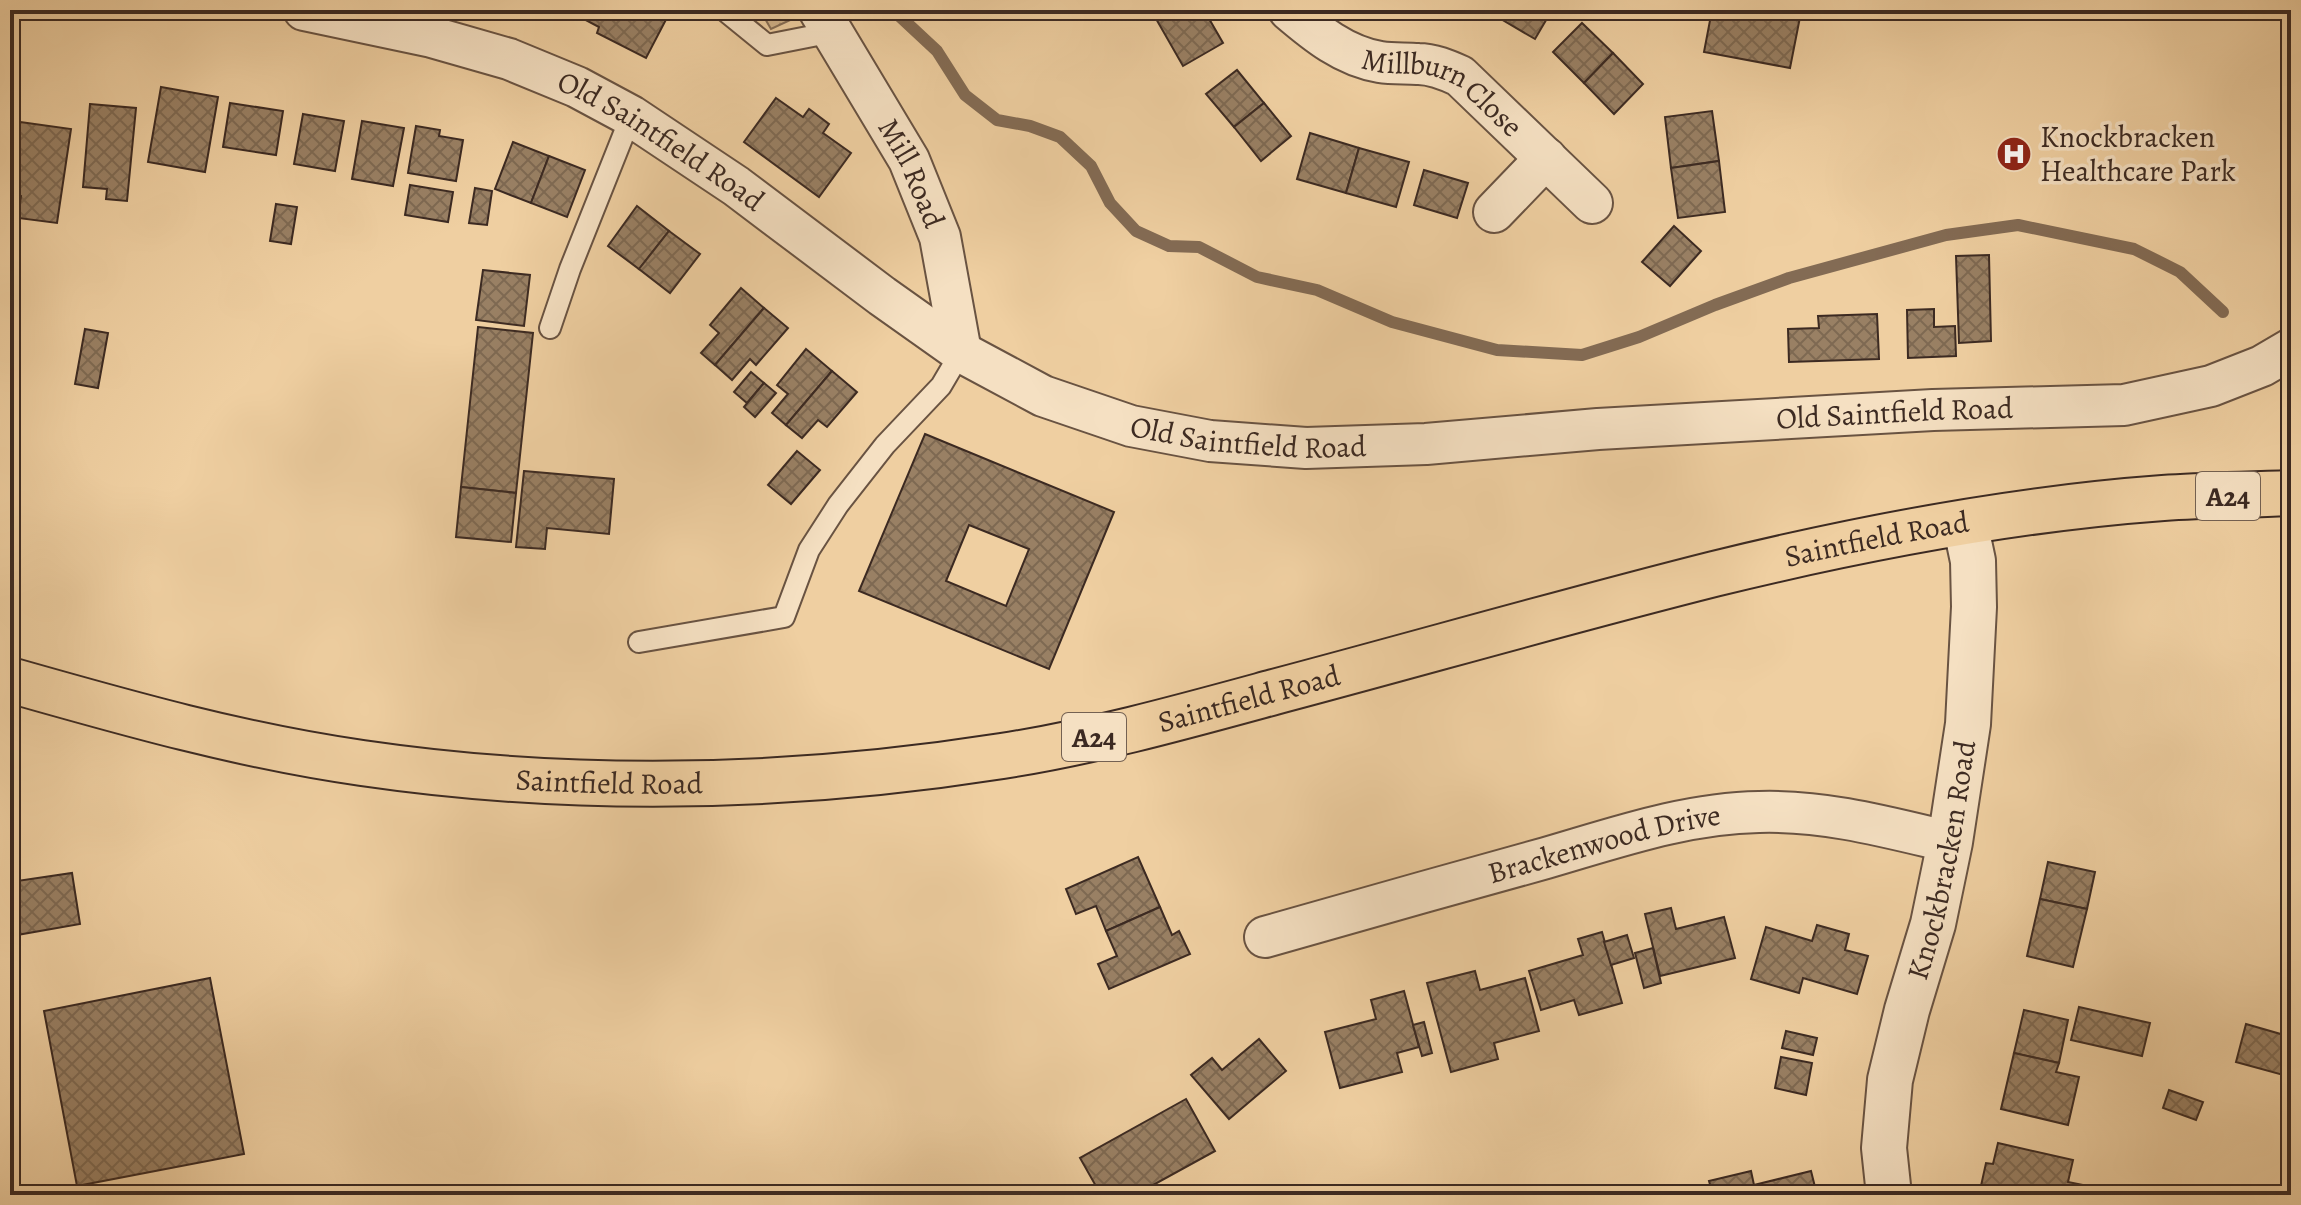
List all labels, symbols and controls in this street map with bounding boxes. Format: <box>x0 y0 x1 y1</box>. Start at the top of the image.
street label: Millburn Close <box>1358 39 1531 146</box>
street label: Old Saintfield Road <box>552 61 773 221</box>
street label: Mill Road <box>869 111 955 235</box>
place label: Knockbracken Healthcare Park <box>2040 117 2236 191</box>
hospital icon: Knockbracken Healthcare Park <box>1995 135 2033 173</box>
street label: Old Saintfield Road <box>1775 388 2014 439</box>
street label: Old Saintfield Road <box>1127 406 1368 468</box>
road number: A24 <box>2196 472 2260 520</box>
street label: Saintfield Road <box>1781 501 1973 577</box>
street label: Saintfield Road <box>1154 655 1345 742</box>
road number: A24 <box>1062 713 1126 761</box>
street label: Knockbracken Road <box>1897 737 1985 985</box>
street label: Saintfield Road <box>514 759 704 804</box>
street label: Brackenwood Drive <box>1483 795 1723 893</box>

